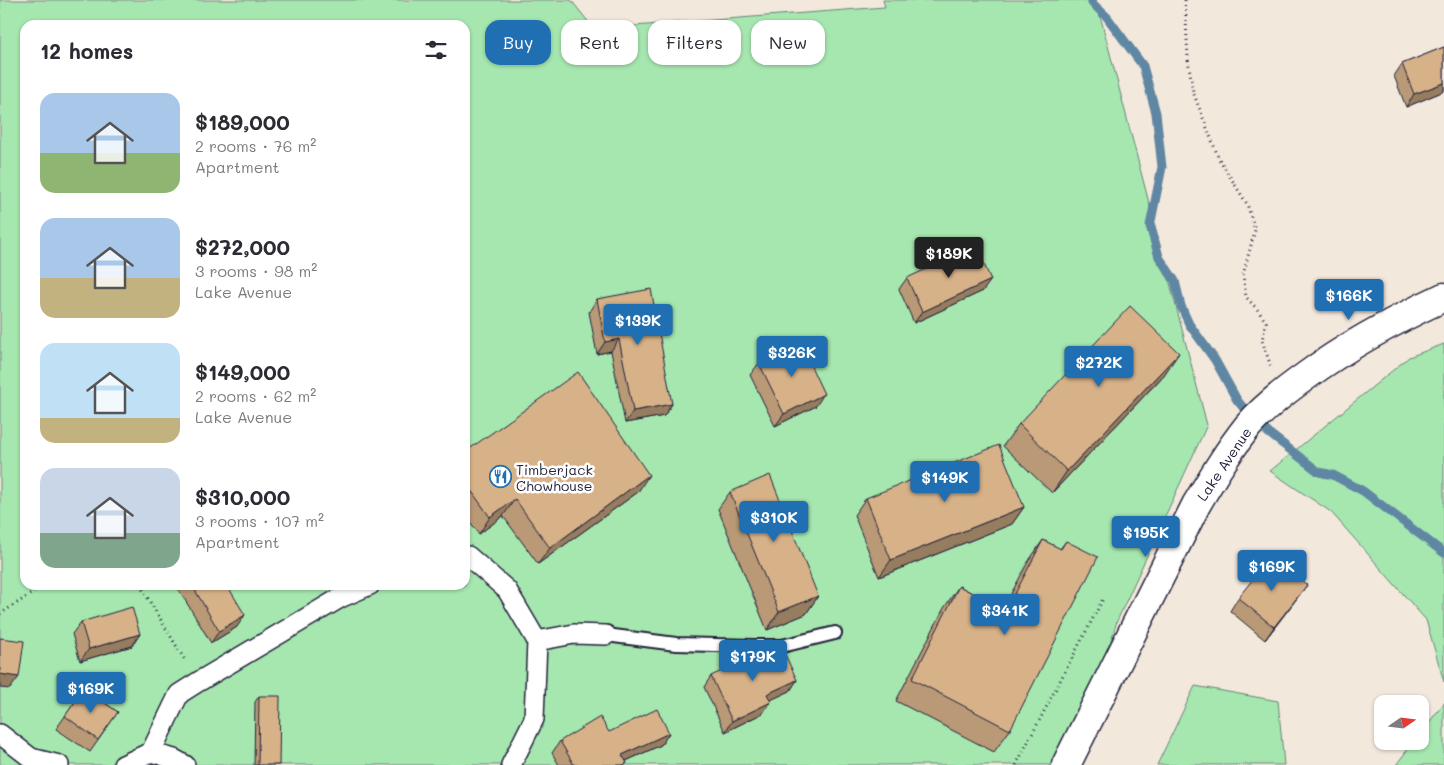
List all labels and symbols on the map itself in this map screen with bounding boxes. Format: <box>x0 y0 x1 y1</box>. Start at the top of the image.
pin: $189K <box>914 236 984 279</box>
pin: $166K <box>1314 278 1384 321</box>
pin: $139K <box>603 304 673 346</box>
pin: $326K <box>757 336 827 378</box>
pin: $272K <box>1064 346 1134 388</box>
street label: Lake Avenue <box>1192 423 1256 505</box>
place label: Timberjack Chowhouse <box>516 460 593 495</box>
pin: $149K <box>910 460 980 503</box>
restaurant icon: Timberjack Chowhouse <box>488 465 512 489</box>
pin: $310K <box>739 500 809 543</box>
pin: $195K <box>1111 516 1181 558</box>
pin: $169K <box>1237 550 1307 592</box>
pin: $341K <box>970 594 1040 636</box>
pin: $179K <box>718 640 788 682</box>
pin: $169K <box>56 672 126 714</box>
north arrow <box>1374 695 1429 750</box>

